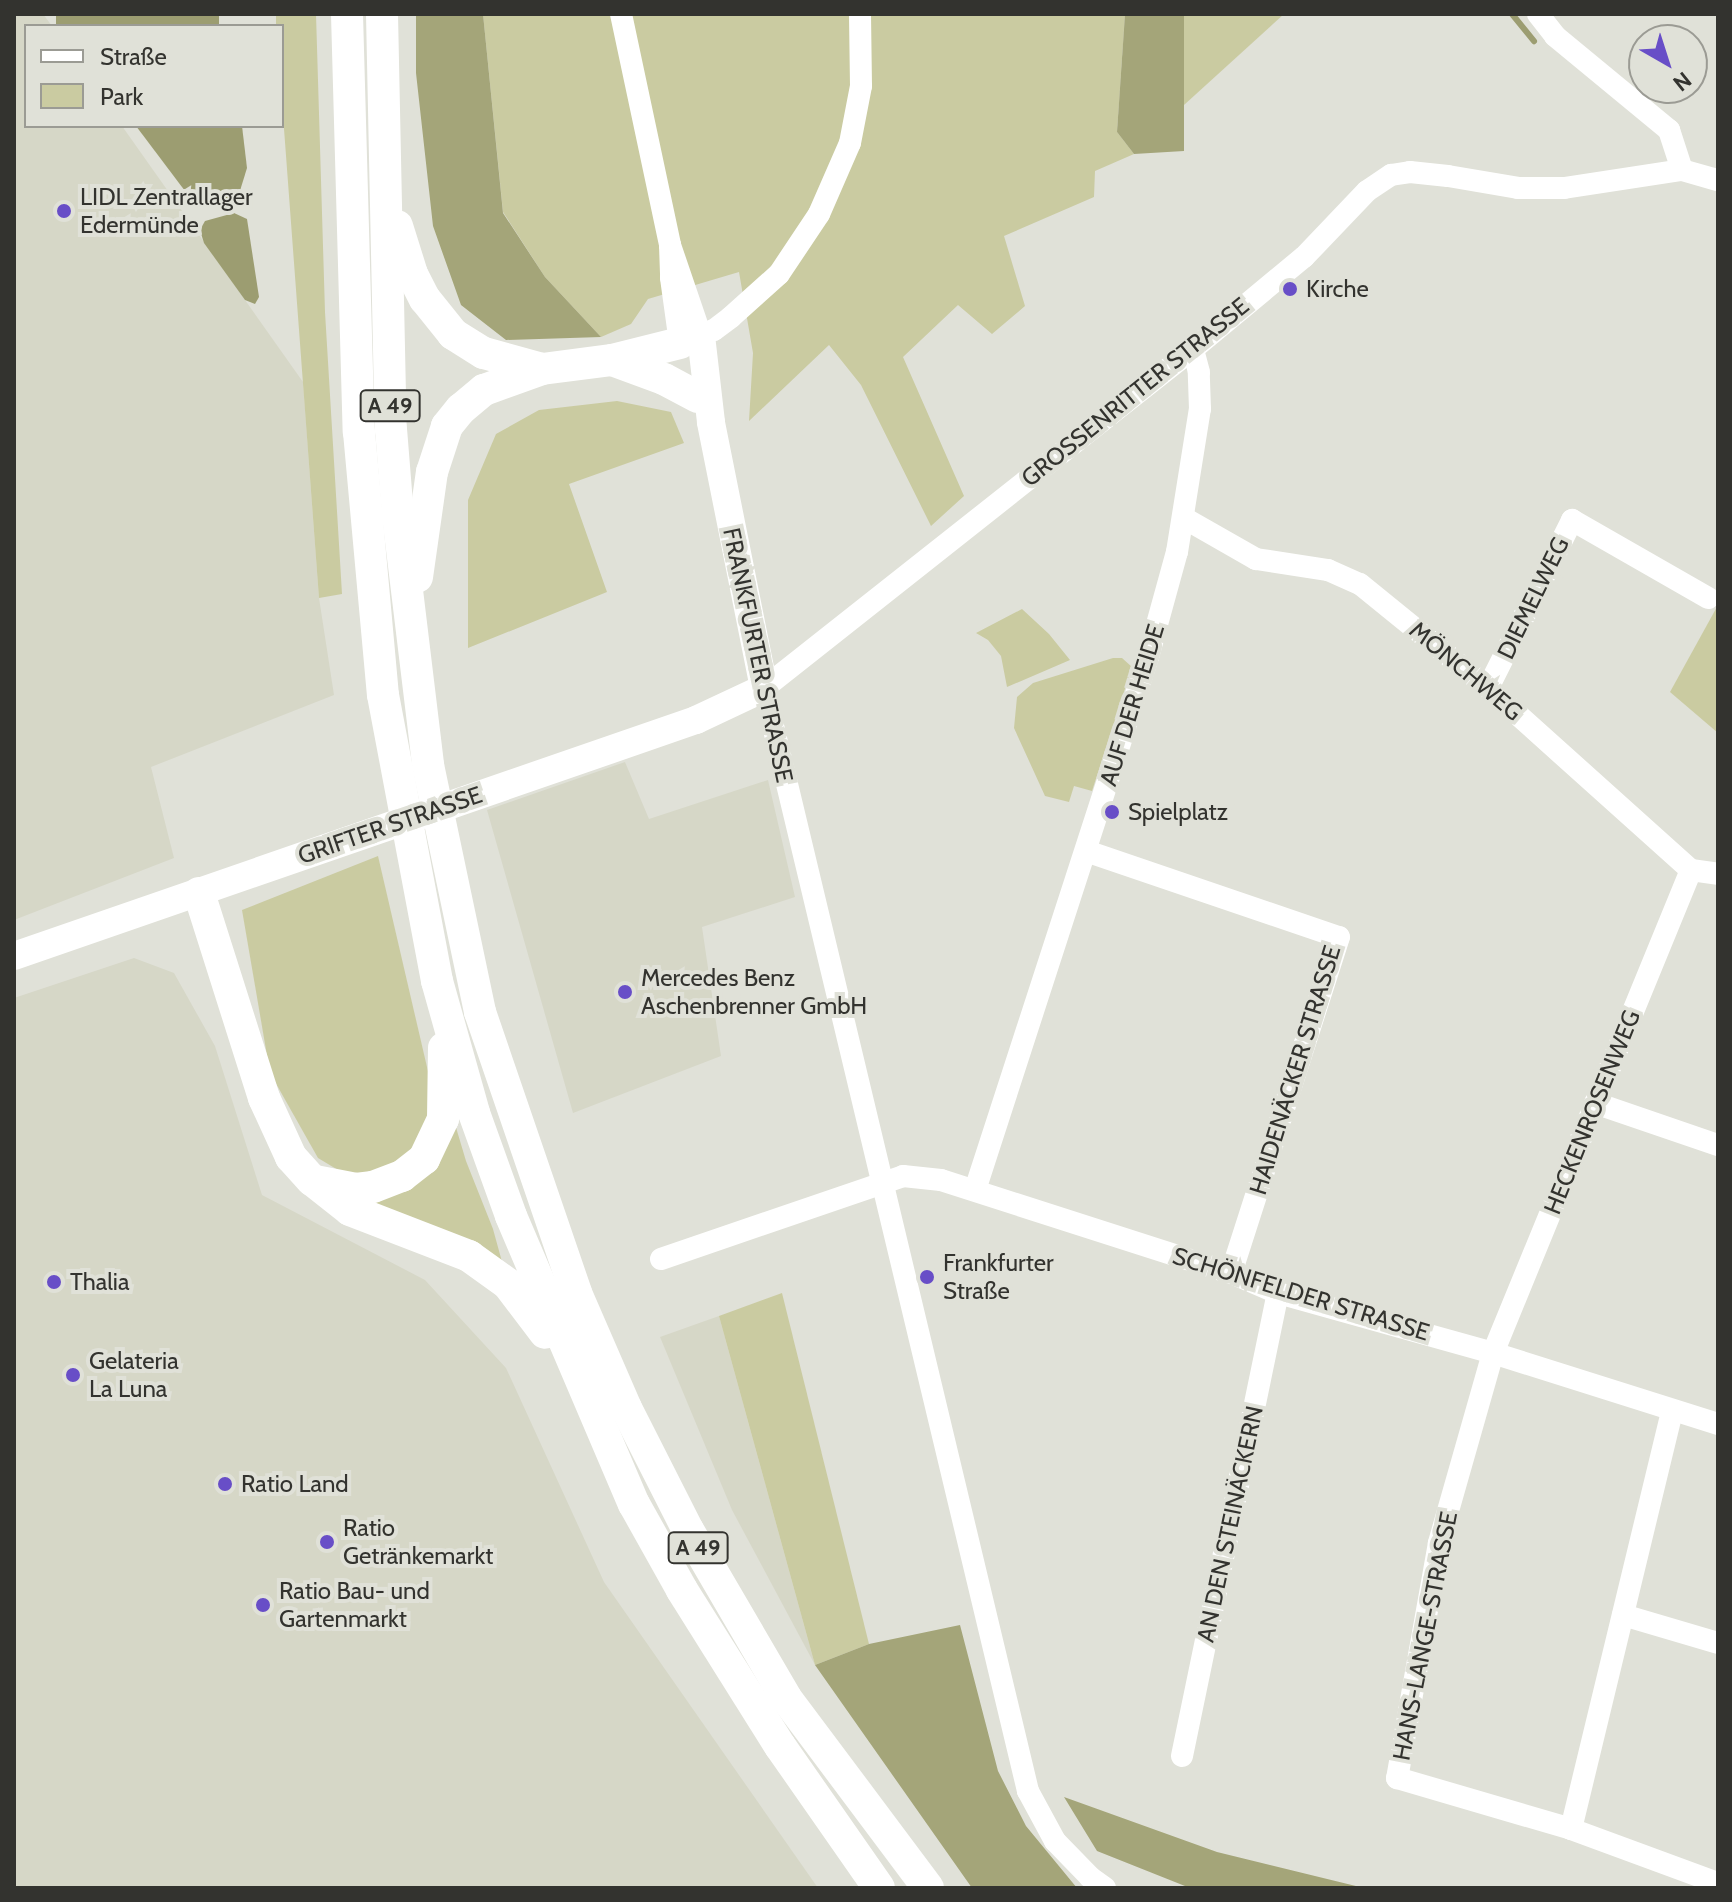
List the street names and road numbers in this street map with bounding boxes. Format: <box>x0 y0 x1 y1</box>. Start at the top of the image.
street label: GROSSENRITTER STRASSE <box>1016 291 1254 493</box>
road number: A 49 <box>358 388 422 424</box>
street label: FRANKFURTER STRASSE <box>717 525 799 785</box>
street label: DIEMELWEG <box>1491 532 1575 664</box>
street label: MÖNCHWEG <box>1404 616 1528 726</box>
street label: AUF DER HEIDE <box>1094 621 1170 789</box>
street label: GRIFTER STRASSE <box>294 780 486 870</box>
street label: HAIDENÄCKER STRASSE <box>1243 942 1347 1198</box>
street label: HECKENROSENWEG <box>1538 1006 1646 1218</box>
street label: SCHÖNFELDER STRASSE <box>1169 1241 1433 1347</box>
street label: AN DEN STEINÄCKERN <box>1191 1403 1269 1645</box>
street label: HANS-LANGE-STRASSE <box>1387 1509 1463 1763</box>
road number: A 49 <box>666 1530 730 1566</box>

